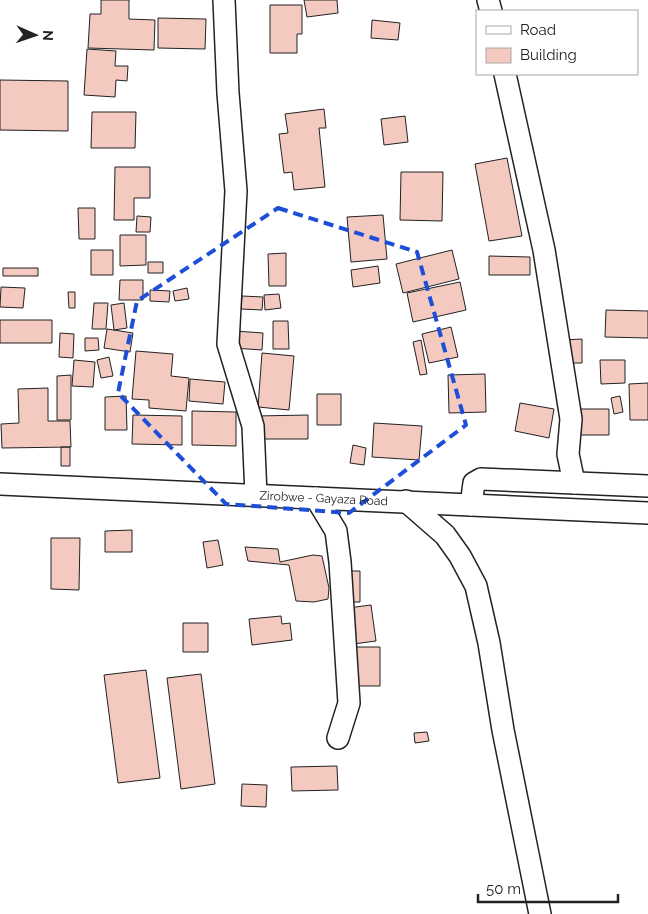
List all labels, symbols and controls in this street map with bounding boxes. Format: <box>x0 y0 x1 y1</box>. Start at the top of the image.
north arrow <box>10 10 60 60</box>
legend <box>476 10 638 75</box>
text: Road <box>520 21 556 39</box>
text: N <box>40 30 56 41</box>
text: Building <box>520 46 577 64</box>
street label: Zirobwe - Gayaza Road <box>259 489 388 508</box>
scale bar <box>478 872 618 904</box>
text: 50 m <box>486 880 521 898</box>

